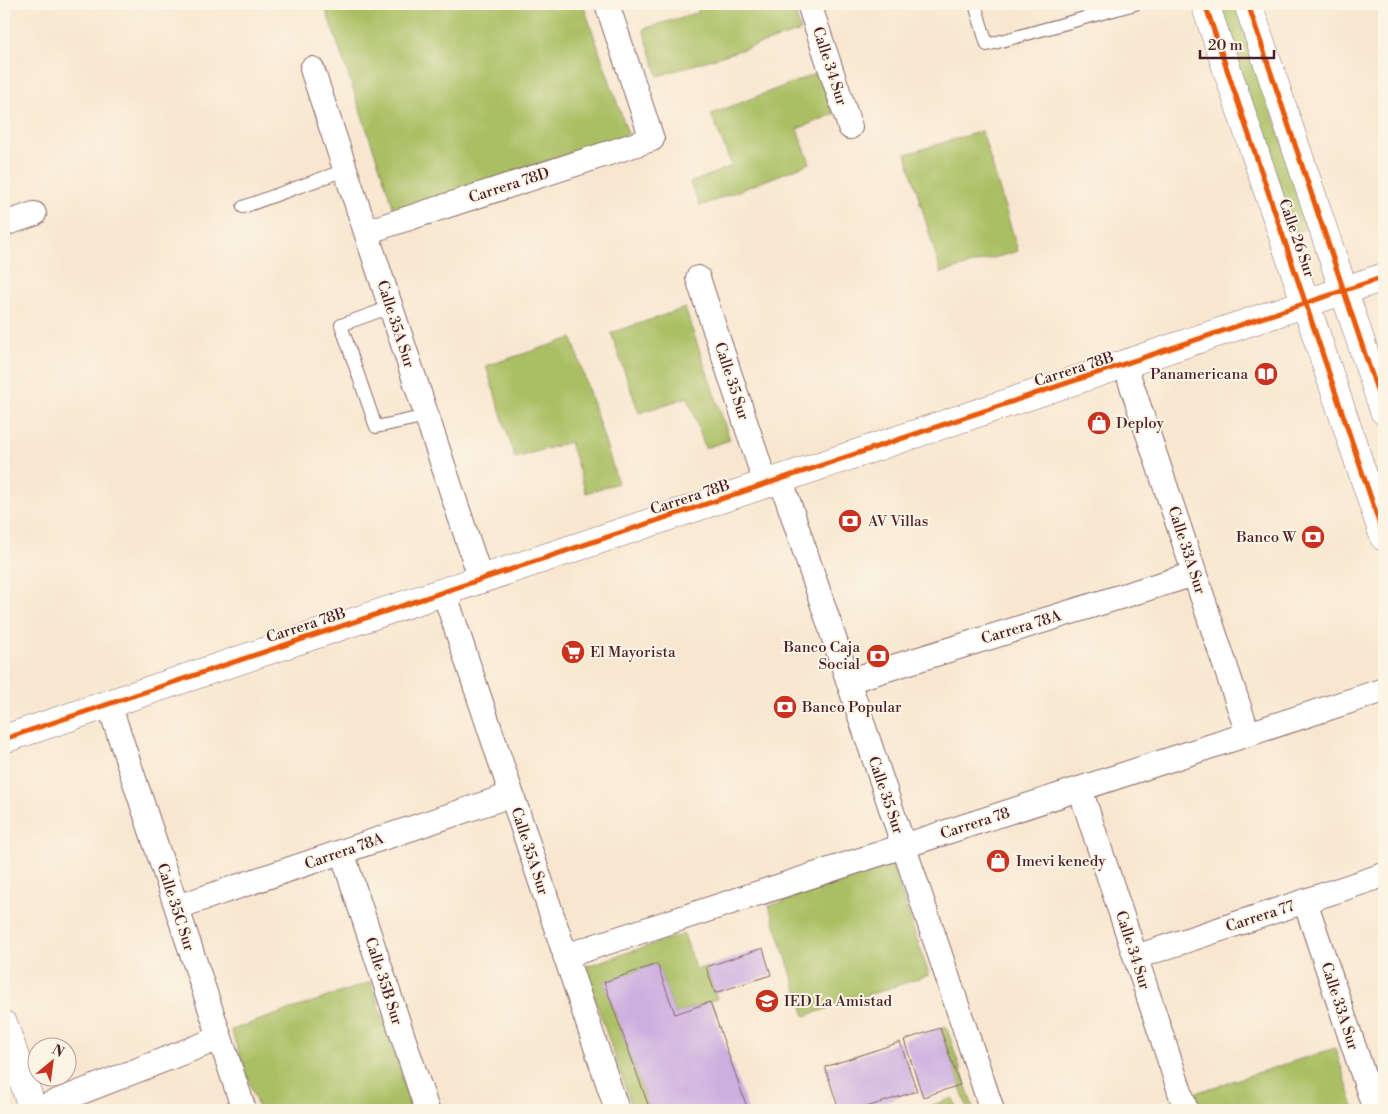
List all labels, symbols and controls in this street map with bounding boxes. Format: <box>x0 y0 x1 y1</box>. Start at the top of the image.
street label: Calle 34 Sur <box>808 24 851 108</box>
scale bar <box>1200 28 1274 60</box>
text: 20 m <box>1208 36 1243 55</box>
street label: Carrera 78D <box>466 163 552 207</box>
street label: Calle 26 Sur <box>1274 196 1319 280</box>
street label: Calle 35A Sur <box>372 278 419 371</box>
street label: Calle 35 Sur <box>710 340 753 423</box>
street label: Carrera 78B <box>1032 348 1116 391</box>
library icon: Panamericana <box>1253 361 1279 387</box>
place label: Panamericana <box>1150 365 1248 384</box>
shop icon: Deploy <box>1086 410 1112 436</box>
place label: Deploy <box>1116 414 1164 433</box>
street label: Carrera 78B <box>648 476 732 519</box>
street label: Calle 33A Sur <box>1163 504 1210 597</box>
bank icon: AV Villas <box>837 508 863 534</box>
place label: AV Villas <box>867 512 928 531</box>
bank icon: Banco W <box>1300 524 1326 550</box>
place label: Banco W <box>1235 528 1296 547</box>
street label: Carrera 78B <box>264 604 348 647</box>
street label: Carrera 78A <box>979 606 1064 649</box>
place label: Banco Caja Social <box>783 638 861 674</box>
supermarket icon: El Mayorista <box>560 639 586 665</box>
place label: El Mayorista <box>590 643 676 662</box>
bank icon: Banco Caja Social <box>865 643 891 669</box>
bank icon: Banco Popular <box>772 694 798 720</box>
place label: Banco Popular <box>801 698 902 717</box>
street label: Calle 35 Sur <box>863 754 908 837</box>
street label: Carrera 78 <box>938 803 1012 844</box>
street label: Calle 35A Sur <box>506 805 553 898</box>
street label: Carrera 78A <box>302 829 387 874</box>
shop icon: Imevi kenedy <box>985 848 1011 874</box>
place label: Imevi kenedy <box>1016 852 1106 871</box>
street label: Calle 35C Sur <box>152 861 199 954</box>
street label: Carrera 77 <box>1224 896 1297 936</box>
street label: Calle 34 Sur <box>1111 908 1154 992</box>
street label: Calle 35B Sur <box>360 935 407 1028</box>
street label: Calle 33A Sur <box>1316 960 1363 1053</box>
school or university icon: IED La Amistad <box>754 988 780 1014</box>
place label: IED La Amistad <box>784 992 893 1011</box>
north arrow <box>28 1036 78 1086</box>
text: N <box>49 1041 67 1062</box>

